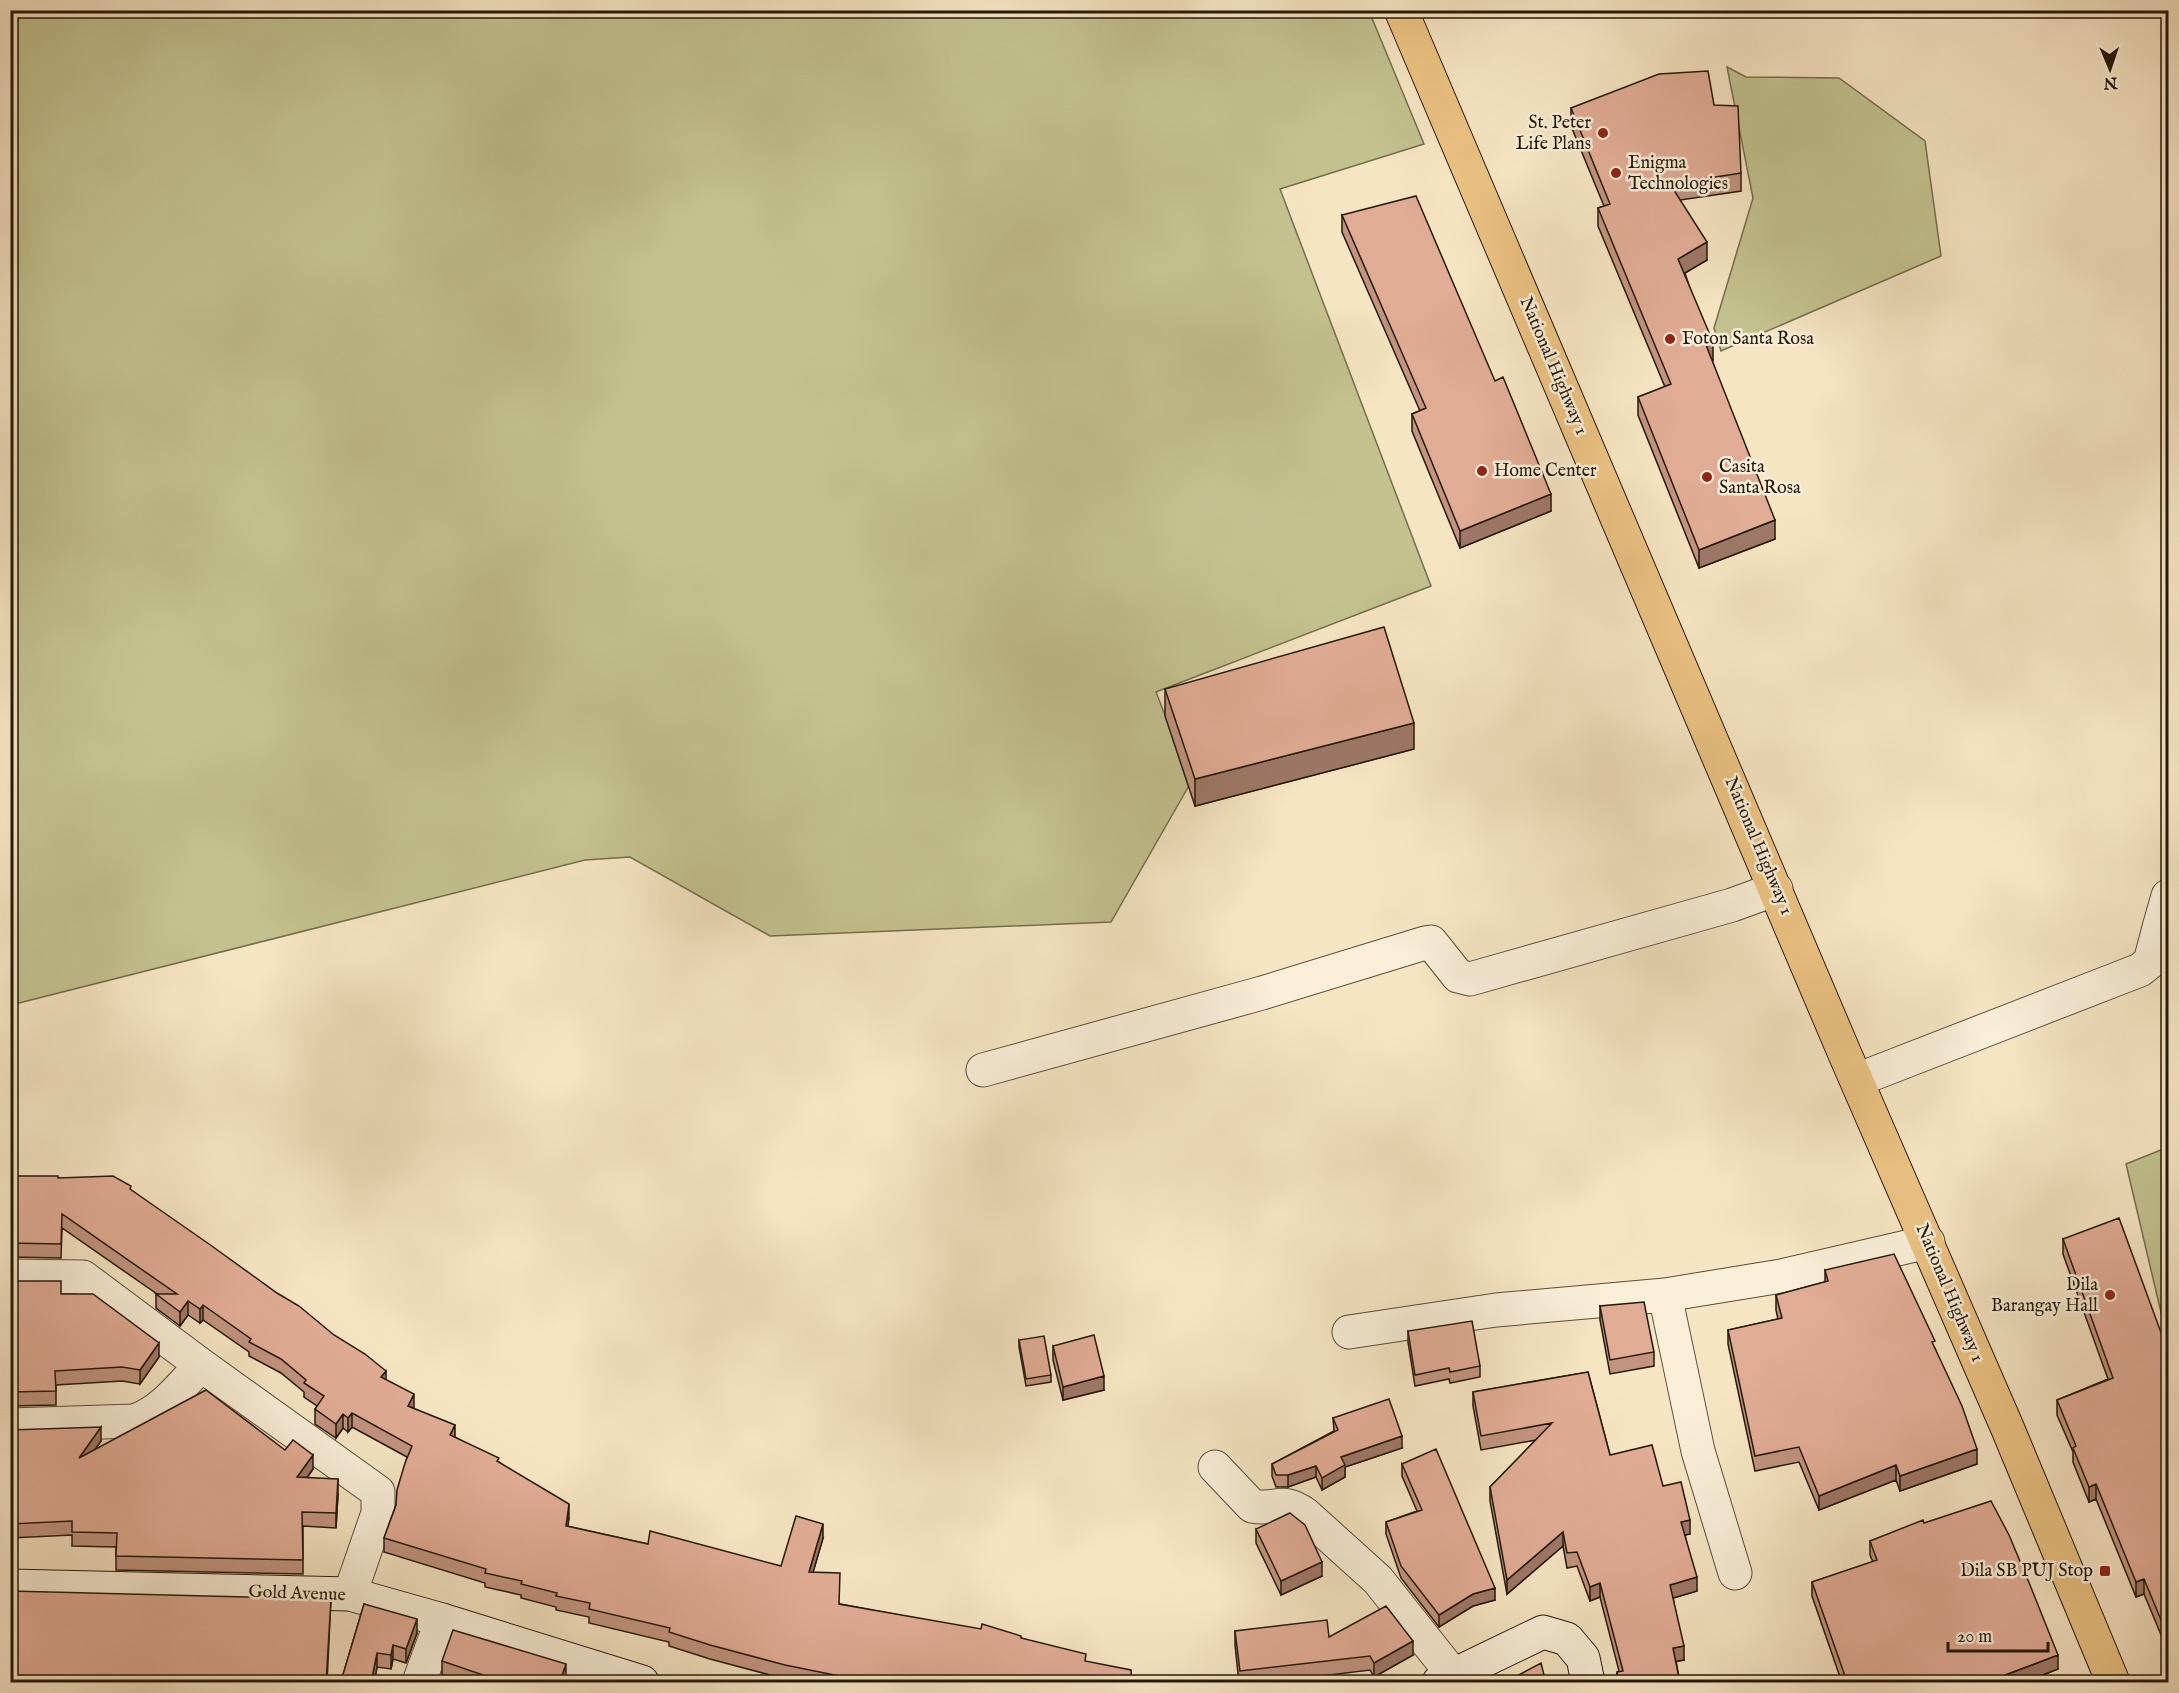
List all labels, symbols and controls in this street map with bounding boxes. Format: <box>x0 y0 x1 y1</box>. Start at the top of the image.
north arrow <box>2080 39 2140 99</box>
text: N <box>2103 72 2119 92</box>
place label: St. Peter Life Plans <box>1516 112 1591 156</box>
marker: St. Peter Life Plans <box>1596 126 1610 140</box>
place label: Enigma Technologies <box>1628 152 1728 196</box>
marker: Enigma Technologies <box>1609 166 1623 180</box>
street label: National Highway 1 <box>1514 293 1592 439</box>
place label: Foton Santa Rosa <box>1682 328 1814 351</box>
marker: Foton Santa Rosa <box>1663 332 1677 346</box>
place label: Casita Santa Rosa <box>1719 456 1801 500</box>
place label: Home Center <box>1494 460 1597 483</box>
marker: Home Center <box>1475 464 1489 478</box>
marker: Casita Santa Rosa <box>1700 470 1714 484</box>
street label: National Highway 1 <box>1719 773 1797 919</box>
street label: National Highway 1 <box>1910 1220 1988 1366</box>
place label: Dila Barangay Hall <box>1991 1274 2098 1318</box>
marker: Dila Barangay Hall <box>2103 1288 2117 1302</box>
place label: Dila SB PUJ Stop <box>1960 1560 2093 1583</box>
marker: Dila SB PUJ Stop <box>2098 1564 2112 1578</box>
street label: Gold Avenue <box>248 1581 346 1607</box>
scale bar <box>1948 1615 2048 1653</box>
text: 20 m <box>1957 1626 1992 1649</box>

